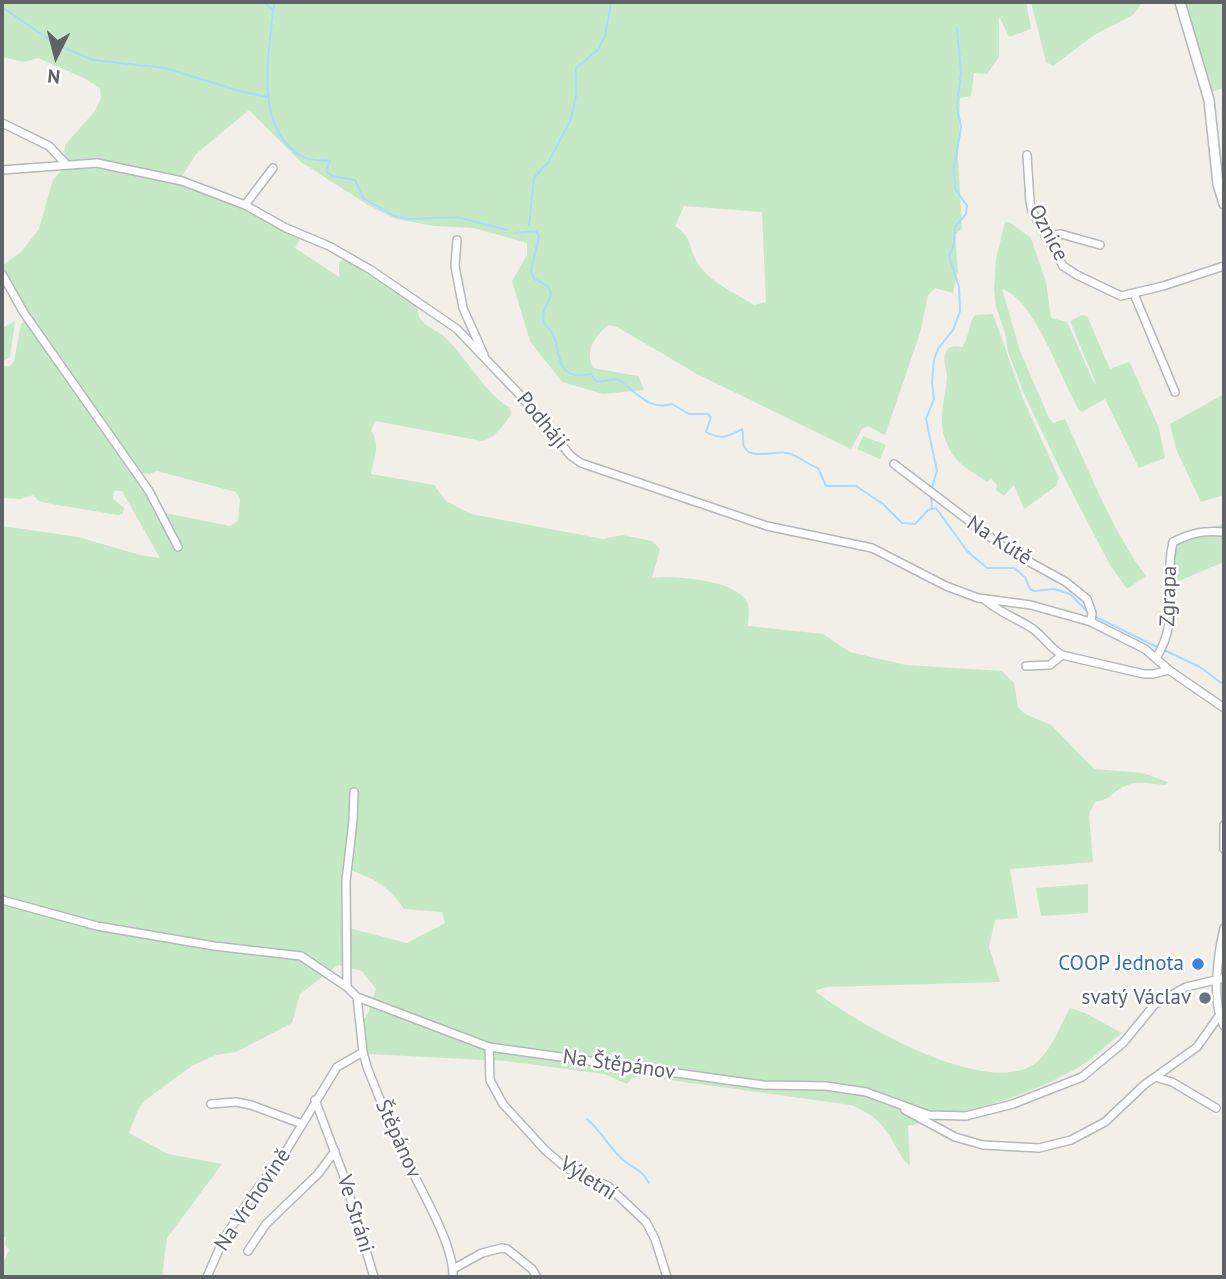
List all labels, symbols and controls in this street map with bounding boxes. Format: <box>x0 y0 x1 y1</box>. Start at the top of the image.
north arrow <box>21 21 91 91</box>
text: N <box>46 64 61 89</box>
street label: Oznice <box>1023 201 1073 265</box>
street label: Podhájí <box>511 387 573 455</box>
street label: Na Kútě <box>962 511 1036 571</box>
street label: Zgrapa <box>1155 565 1183 627</box>
place label: COOP Jednota <box>1058 951 1184 977</box>
marker: COOP Jednota <box>1190 956 1206 972</box>
place label: svatý Václav <box>1082 985 1191 1011</box>
marker: svatý Václav <box>1197 990 1213 1006</box>
street label: Na Štěpánov <box>561 1045 677 1085</box>
street label: Štěpánov <box>370 1096 426 1182</box>
street label: Na Vrchovině <box>210 1144 296 1256</box>
street label: Výletní <box>555 1152 621 1206</box>
street label: Ve Stráni <box>331 1172 379 1256</box>

